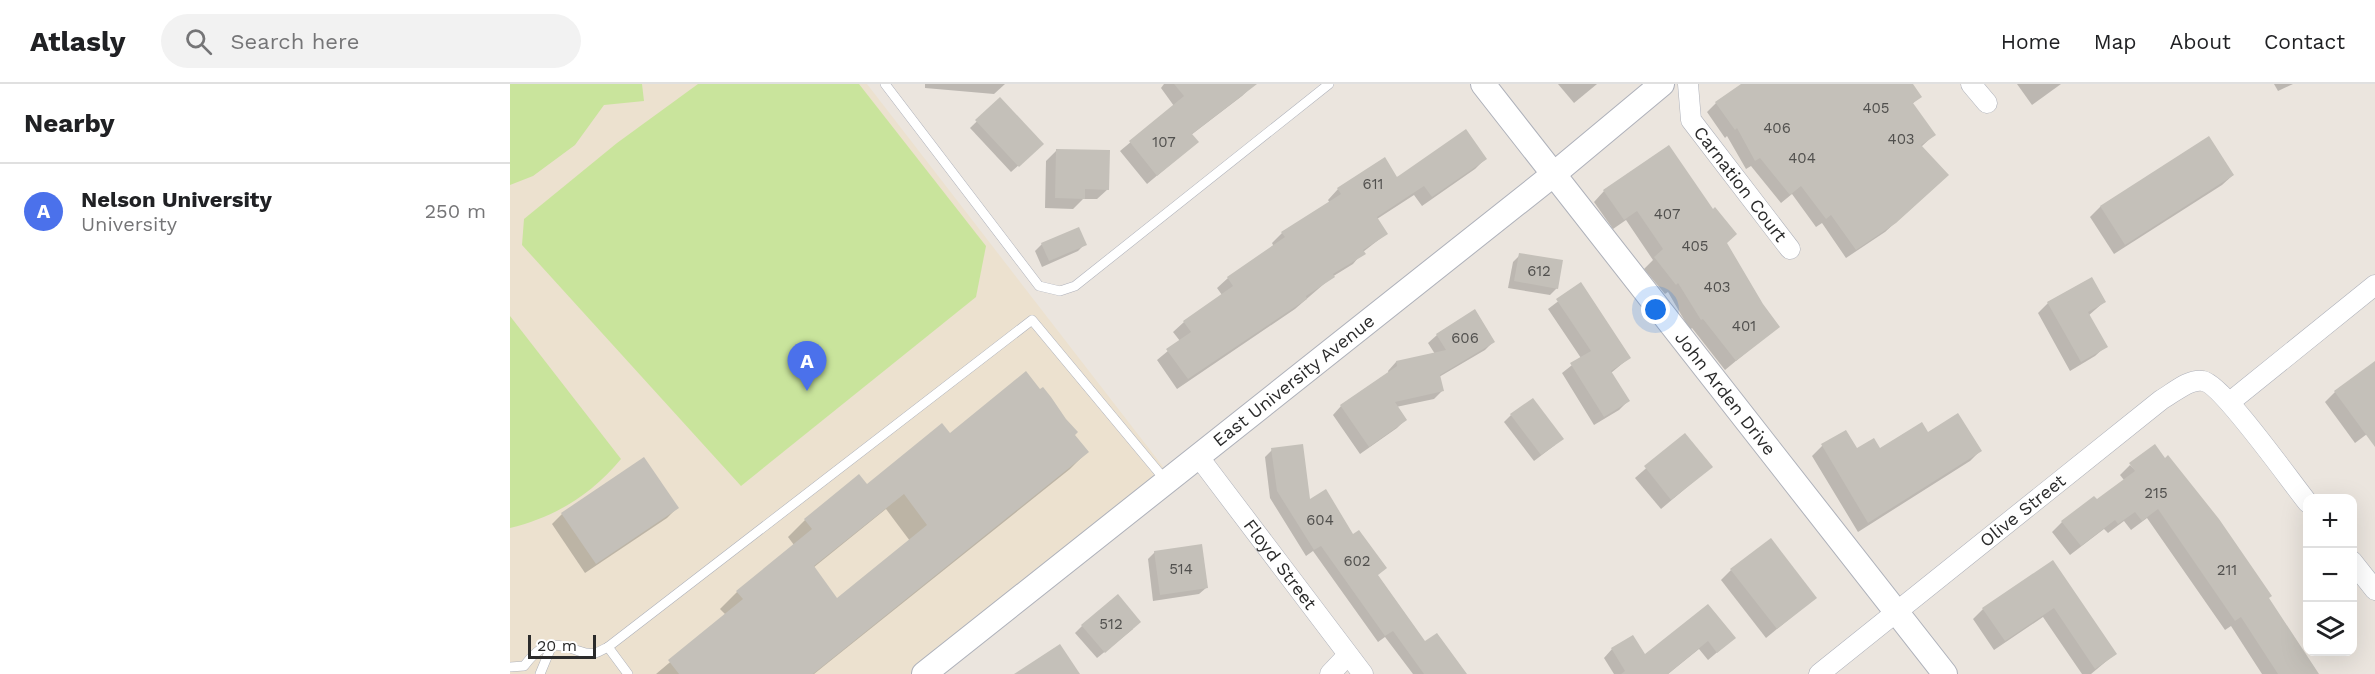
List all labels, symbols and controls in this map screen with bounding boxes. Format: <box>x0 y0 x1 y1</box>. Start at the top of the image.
search box <box>161 14 581 68</box>
text: Atlasly <box>30 25 125 58</box>
icon: search <box>182 25 215 58</box>
text: Search here <box>230 29 359 54</box>
text: Home <box>2001 29 2061 54</box>
text: Map <box>2094 29 2137 54</box>
text: About <box>2170 29 2231 54</box>
text: Contact <box>2264 29 2345 54</box>
house number: 405 <box>1862 99 1890 117</box>
text: Nearby <box>24 108 115 138</box>
house number: 406 <box>1763 119 1791 137</box>
street label: Carnation Court <box>1690 122 1792 246</box>
house number: 403 <box>1888 130 1914 148</box>
house number: 107 <box>1152 133 1176 151</box>
house number: 404 <box>1788 149 1816 167</box>
house number: 611 <box>1363 175 1383 193</box>
text: Nelson University <box>81 187 272 212</box>
text: A <box>37 199 50 223</box>
text: 250 m <box>424 199 486 223</box>
house number: 407 <box>1654 205 1680 223</box>
text: University <box>81 212 177 236</box>
house number: 405 <box>1681 237 1709 255</box>
house number: 612 <box>1527 262 1551 280</box>
house number: 403 <box>1704 278 1730 296</box>
your location <box>1641 295 1670 324</box>
street label: East University Avenue <box>1209 310 1378 451</box>
house number: 401 <box>1732 317 1756 335</box>
street label: John Arden Drive <box>1671 327 1781 459</box>
house number: 606 <box>1451 329 1479 347</box>
pin: A <box>788 342 826 391</box>
street label: Olive Street <box>1975 469 2070 551</box>
house number: 215 <box>2144 484 2168 502</box>
map controls <box>2303 494 2357 656</box>
button: + <box>2303 494 2357 548</box>
house number: 604 <box>1306 511 1334 529</box>
street label: Floyd Street <box>1240 515 1322 614</box>
button: − <box>2303 548 2357 602</box>
house number: 602 <box>1343 552 1371 570</box>
house number: 514 <box>1169 560 1193 578</box>
house number: 211 <box>2217 561 2237 579</box>
button: layers <box>2303 602 2357 656</box>
house number: 512 <box>1099 615 1123 633</box>
scale bar <box>528 632 596 660</box>
text: 20 m <box>537 636 577 655</box>

